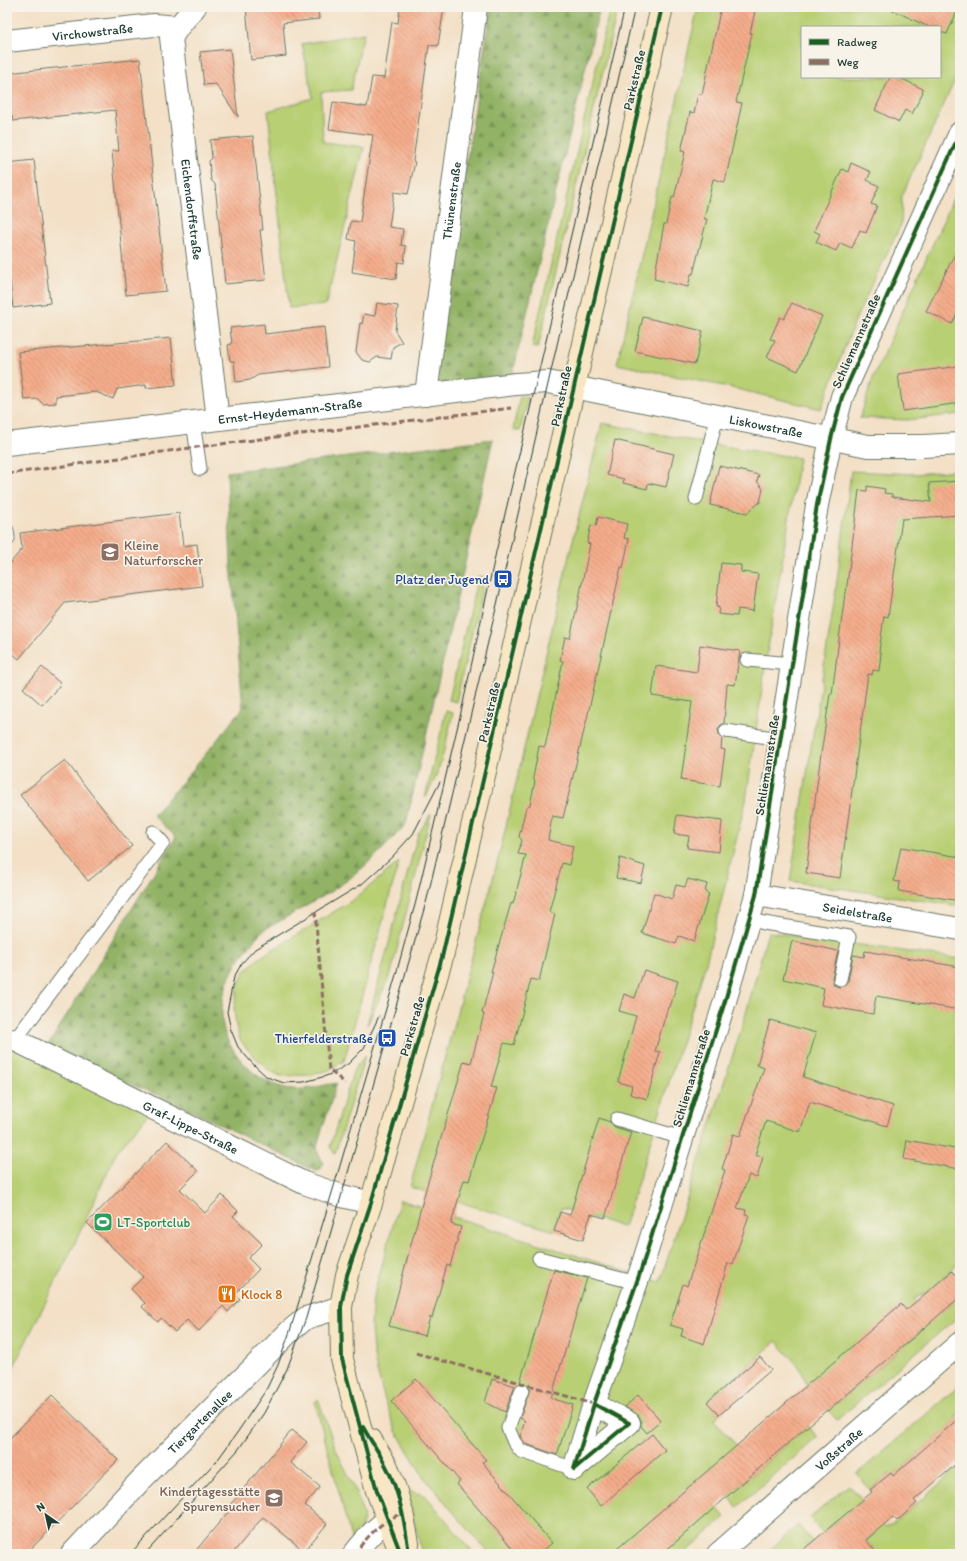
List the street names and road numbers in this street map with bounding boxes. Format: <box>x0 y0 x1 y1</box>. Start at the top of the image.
street label: Virchowstraße <box>51 20 134 44</box>
street label: Parkstraße <box>620 48 648 112</box>
street label: Eichendorffstraße <box>178 158 206 261</box>
street label: Thünenstraße <box>439 161 464 241</box>
street label: Schliemannstraße <box>828 291 884 391</box>
street label: Parkstraße <box>547 364 575 428</box>
street label: Ernst-Heydemann-Straße <box>217 395 363 427</box>
street label: Liskowstraße <box>728 411 804 440</box>
street label: Parkstraße <box>475 680 503 744</box>
street label: Schliemannstraße <box>752 713 782 817</box>
street label: Seidelstraße <box>822 899 894 925</box>
street label: Parkstraße <box>396 994 428 1058</box>
street label: Schliemannstraße <box>669 1027 713 1129</box>
street label: Graf-Lippe-Straße <box>140 1097 241 1157</box>
street label: Tiergartenallee <box>164 1386 235 1457</box>
street label: Voßstraße <box>812 1424 865 1474</box>

